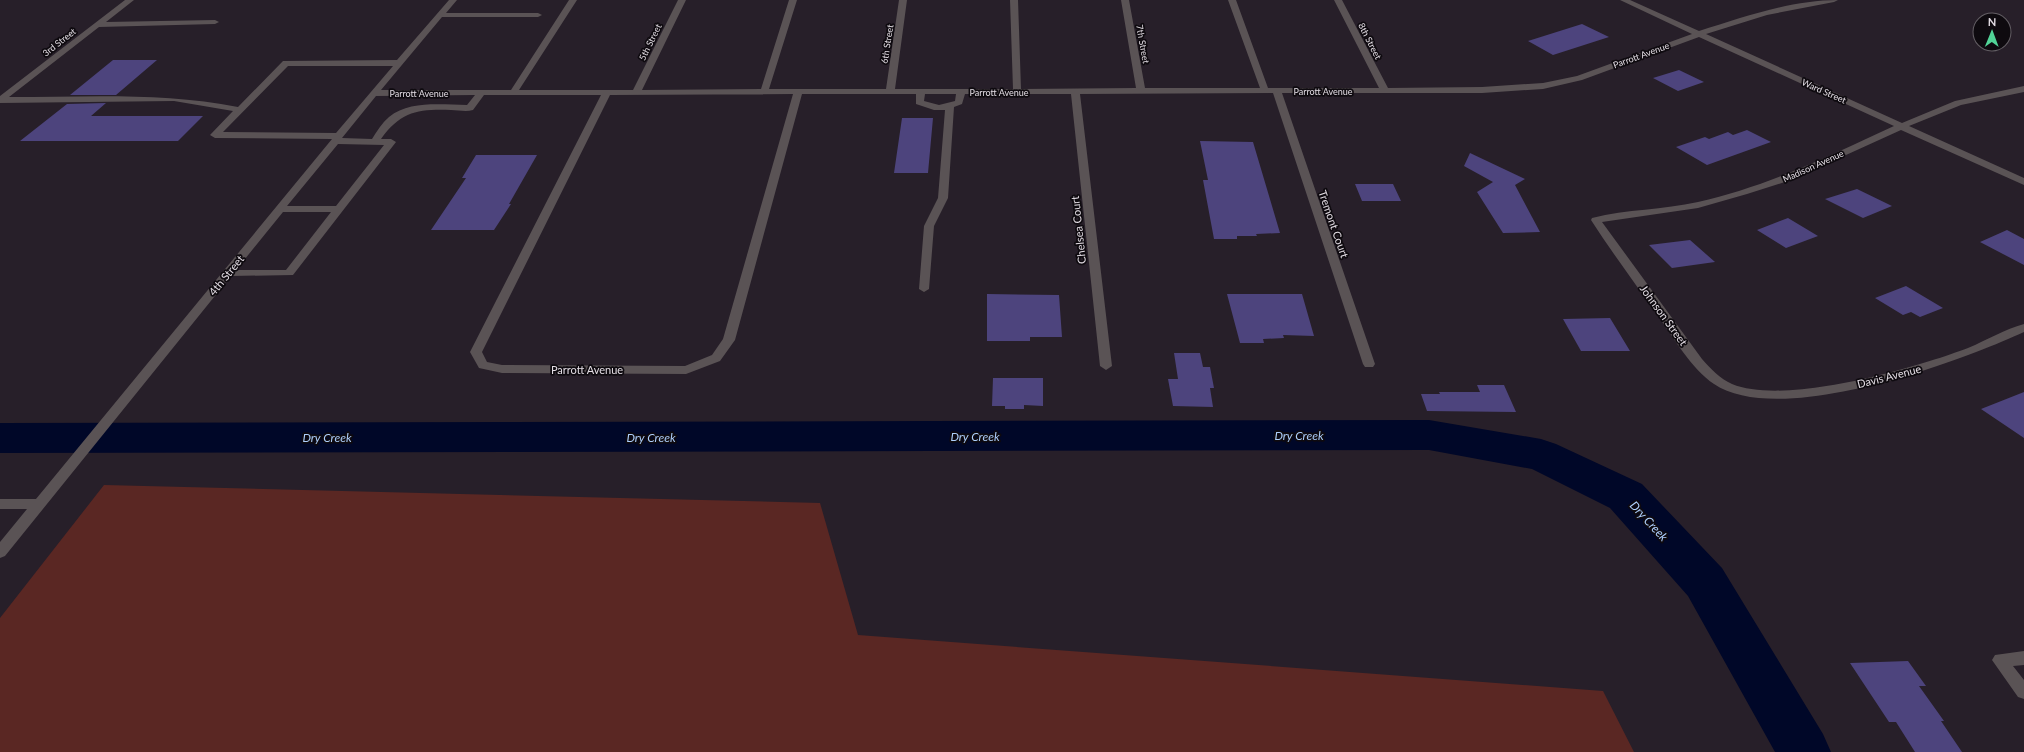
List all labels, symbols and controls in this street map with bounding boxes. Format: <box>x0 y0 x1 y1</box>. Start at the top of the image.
north arrow <box>1972 12 2012 52</box>
text: N <box>1988 15 1997 28</box>
street label: 5th Street <box>636 21 664 62</box>
street label: 8th Street <box>1356 21 1384 62</box>
street label: 6th Street <box>878 23 896 64</box>
street label: 7th Street <box>1134 24 1152 65</box>
street label: 3rd Street <box>40 25 78 58</box>
street label: Parrott Avenue <box>1611 40 1671 70</box>
street label: Ward Street <box>1800 76 1849 106</box>
street label: Parrott Avenue <box>1293 86 1353 97</box>
street label: Parrott Avenue <box>969 87 1029 98</box>
street label: Parrott Avenue <box>389 88 449 99</box>
street label: Madison Avenue <box>1781 148 1845 184</box>
street label: Tremont Court <box>1316 189 1352 260</box>
street label: Chelsea Court <box>1068 195 1088 265</box>
street label: 4th Street <box>206 252 246 298</box>
street label: Johnson Street <box>1638 282 1690 348</box>
street label: Davis Avenue <box>1856 362 1923 390</box>
street label: Parrott Avenue <box>551 363 623 376</box>
water label: Dry Creek <box>1274 428 1324 443</box>
water label: Dry Creek <box>950 429 1000 444</box>
water label: Dry Creek <box>302 430 352 445</box>
water label: Dry Creek <box>626 430 676 445</box>
water label: Dry Creek <box>1627 498 1671 544</box>

